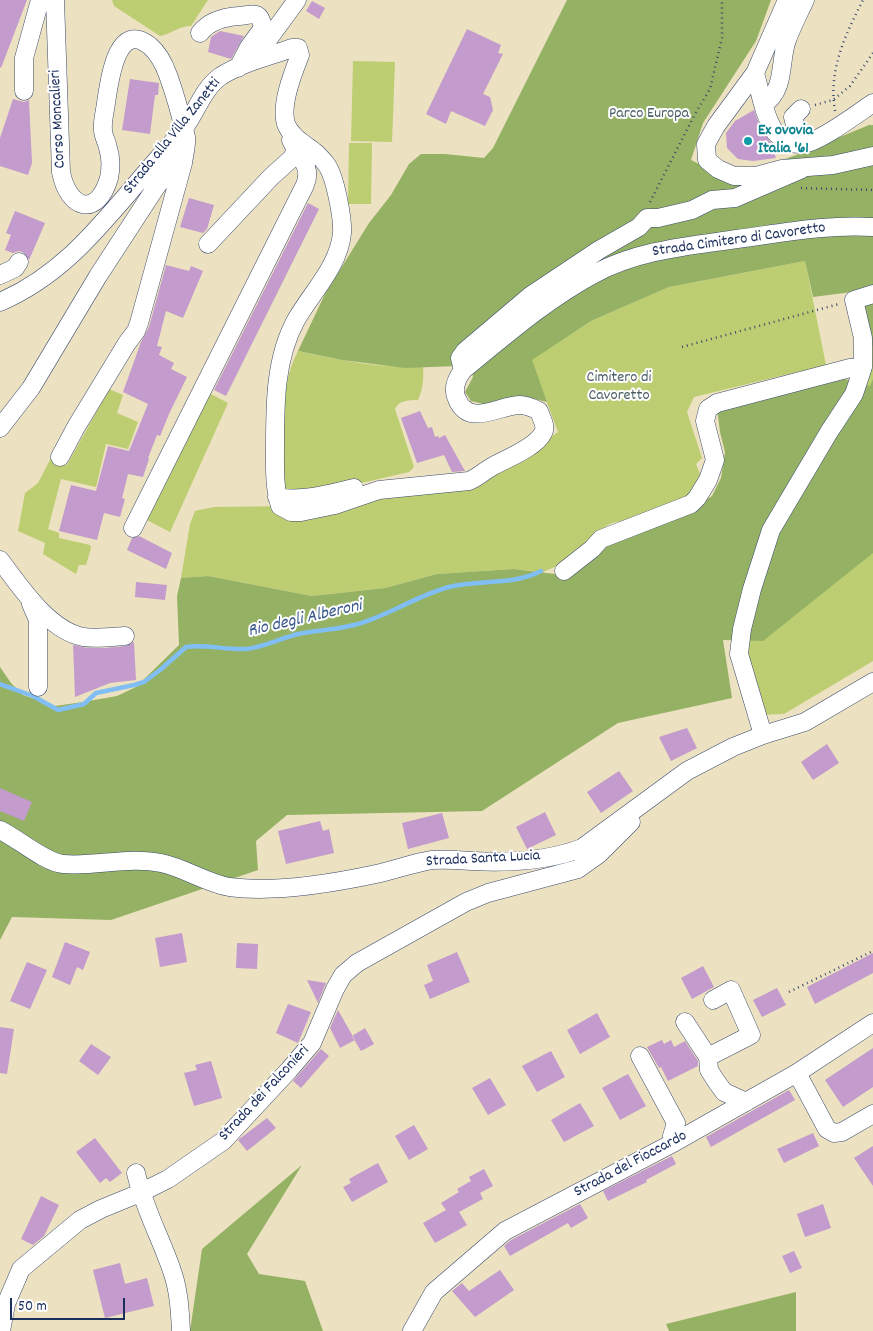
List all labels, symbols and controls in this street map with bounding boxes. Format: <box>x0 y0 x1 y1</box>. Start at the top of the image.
street label: Corso Moncalieri <box>47 69 71 169</box>
street label: Strada alla Villa Zanetti <box>120 75 226 199</box>
park label: Parco Europa <box>609 105 689 125</box>
place label: Ex ovovia Italia '61 <box>758 122 813 160</box>
marker: Ex ovovia Italia '61 <box>742 135 754 147</box>
street label: Strada Cimitero di Cavoretto <box>651 219 827 263</box>
park label: Cimitero di Cavoretto <box>587 369 651 407</box>
water label: Rio degli Alberoni <box>246 596 364 644</box>
street label: Strada Santa Lucia <box>425 847 541 873</box>
street label: Strada dei Falconieri <box>216 1042 314 1146</box>
street label: Strada del Fioccardo <box>571 1127 691 1203</box>
scale bar <box>12 1288 128 1320</box>
text: 50 m <box>18 1296 47 1318</box>

